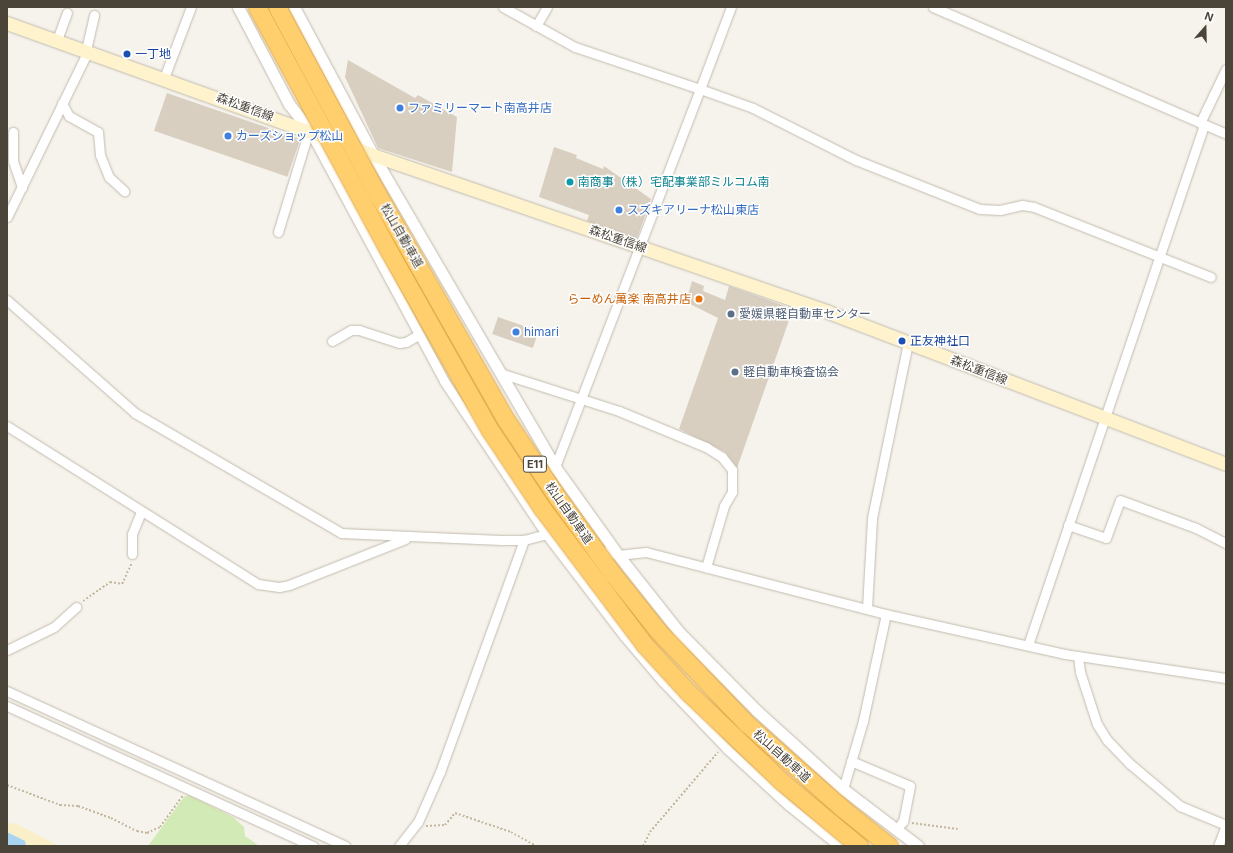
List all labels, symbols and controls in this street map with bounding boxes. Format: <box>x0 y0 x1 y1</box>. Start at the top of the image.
north arrow <box>1185 8 1225 48</box>
text: N <box>1203 9 1215 25</box>
place label: 一丁地 <box>135 47 171 61</box>
marker: 一丁地 <box>122 49 132 59</box>
street label: 森松重信線 <box>214 90 276 124</box>
place label: ファミリーマート南高井店 <box>408 101 552 115</box>
marker: ファミリーマート南高井店 <box>395 103 405 113</box>
place label: カーズショップ松山 <box>236 129 344 143</box>
marker: カーズショップ松山 <box>223 131 233 141</box>
place label: 南商事（株）宅配事業部ミルコム南 <box>578 175 770 189</box>
marker: 南商事（株）宅配事業部ミルコム南 <box>565 177 575 187</box>
street label: 松山自動車道 <box>378 201 426 271</box>
place label: スズキアリーナ松山東店 <box>627 203 759 217</box>
marker: スズキアリーナ松山東店 <box>614 205 624 215</box>
street label: 森松重信線 <box>587 222 649 256</box>
place label: らーめん萬楽 南高井店 <box>568 292 691 306</box>
marker: らーめん萬楽 南高井店 <box>694 294 704 304</box>
place label: 愛媛県軽自動車センター <box>739 307 871 321</box>
marker: 愛媛県軽自動車センター <box>726 309 736 319</box>
place label: himari <box>524 325 559 339</box>
marker: himari <box>511 327 521 337</box>
place label: 正友神社口 <box>910 334 970 348</box>
marker: 正友神社口 <box>897 336 907 346</box>
street label: 森松重信線 <box>948 353 1010 387</box>
place label: 軽自動車検査協会 <box>743 365 839 379</box>
marker: 軽自動車検査協会 <box>730 367 740 377</box>
road number: E11 <box>522 455 548 473</box>
street label: 松山自動車道 <box>542 479 596 547</box>
street label: 松山自動車道 <box>750 727 814 785</box>

